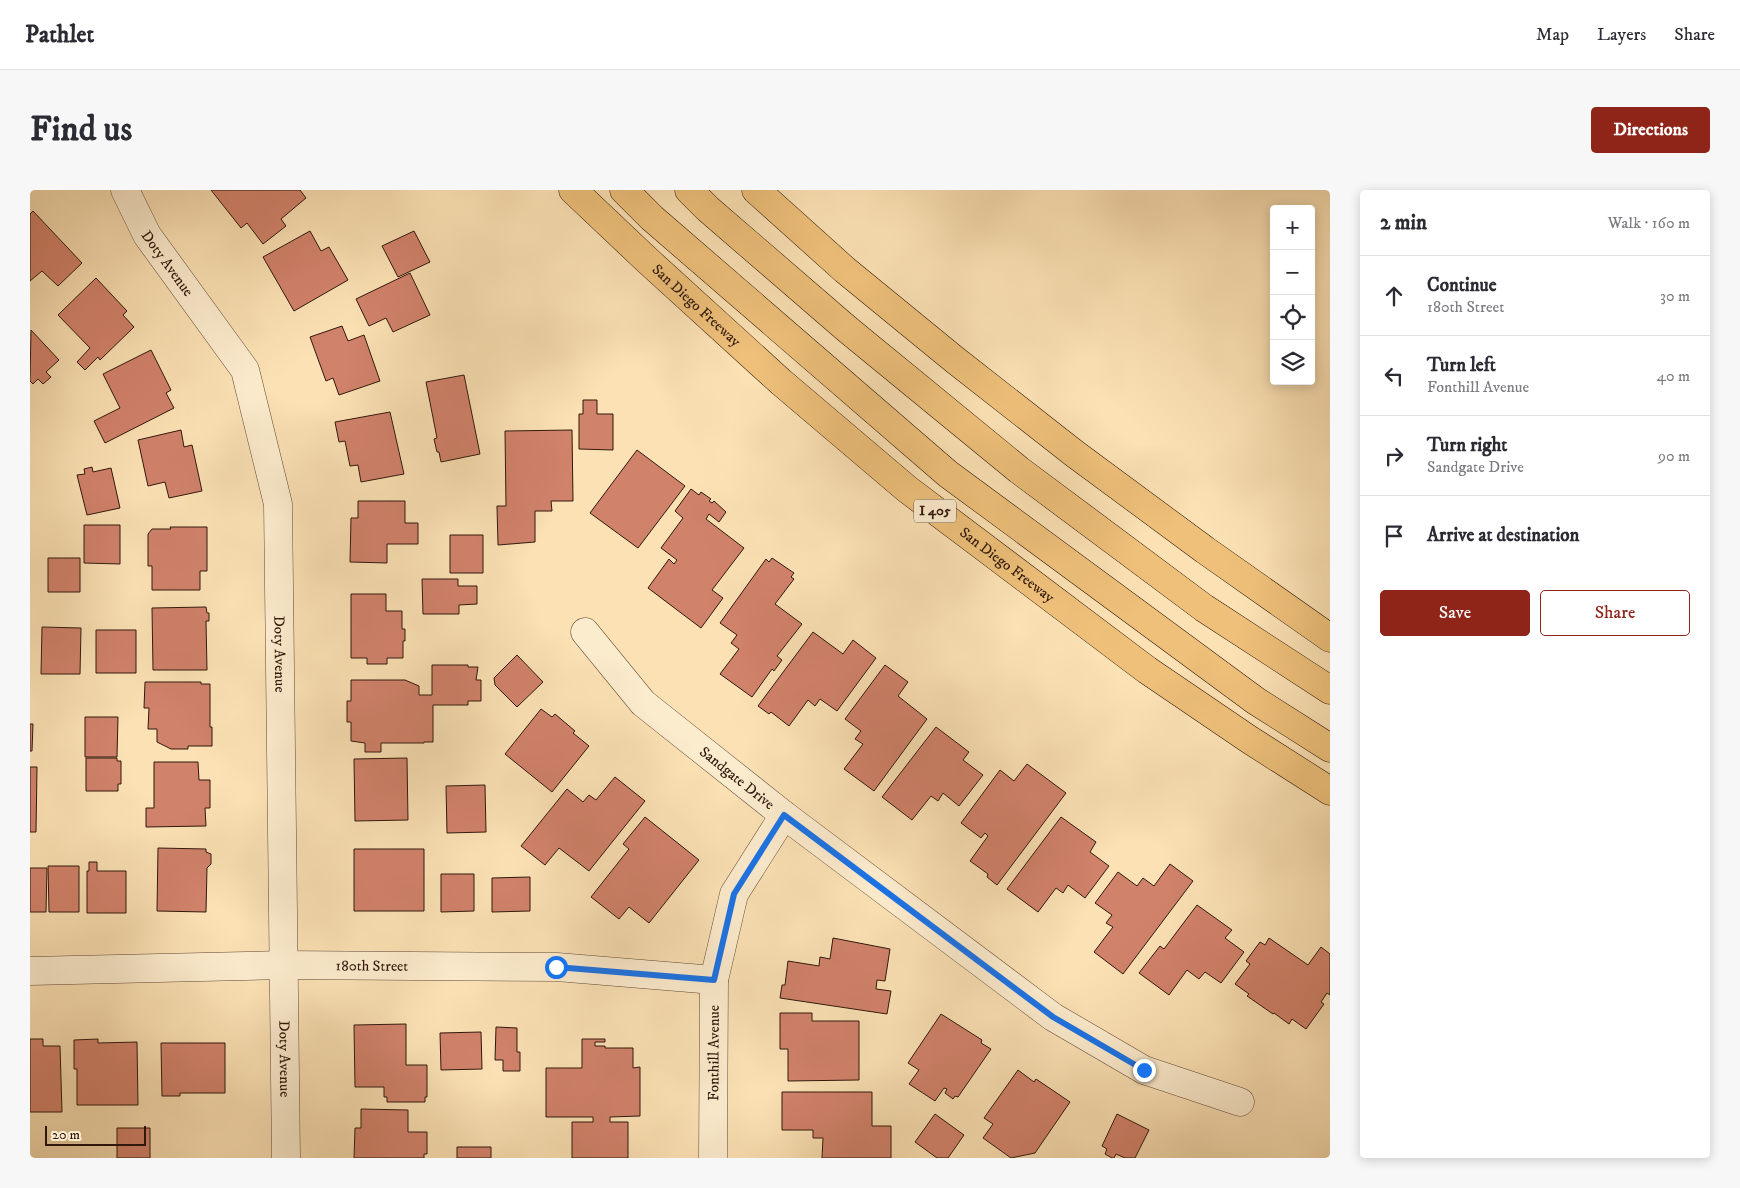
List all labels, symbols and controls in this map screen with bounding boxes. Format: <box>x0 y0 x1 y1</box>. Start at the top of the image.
text: Pathlet <box>25 20 94 50</box>
text: Map <box>1536 24 1569 46</box>
text: Layers <box>1597 24 1646 46</box>
text: Share <box>1674 24 1715 46</box>
button: Directions <box>1591 107 1710 153</box>
text: Find us <box>30 108 132 152</box>
map controls <box>1270 205 1315 385</box>
button: + <box>1270 205 1315 250</box>
text: 2 min <box>1380 210 1427 236</box>
text: Walk · 160 m <box>1608 213 1690 233</box>
street label: Doty Avenue <box>137 227 198 300</box>
button: − <box>1270 250 1315 295</box>
street label: San Diego Freeway <box>648 260 746 351</box>
text: Continue <box>1427 274 1497 297</box>
icon: ahead <box>1380 282 1408 310</box>
text: 30 m <box>1660 286 1690 306</box>
button: locate <box>1270 295 1315 340</box>
text: 180th Street <box>1427 297 1504 317</box>
button: layers <box>1270 340 1315 385</box>
text: Turn left <box>1427 354 1496 377</box>
icon: left <box>1380 362 1408 390</box>
text: 40 m <box>1657 366 1690 386</box>
text: Fonthill Avenue <box>1427 377 1529 397</box>
text: Turn right <box>1427 434 1507 457</box>
icon: right <box>1380 442 1408 470</box>
text: 90 m <box>1658 446 1690 466</box>
text: Sandgate Drive <box>1427 457 1524 477</box>
road number: I 405 <box>914 500 956 522</box>
icon: arrive <box>1380 522 1408 550</box>
street label: San Diego Freeway <box>956 523 1059 607</box>
text: Arrive at destination <box>1427 524 1579 547</box>
button: Save <box>1380 590 1530 636</box>
button: Share <box>1540 590 1690 636</box>
street label: Doty Avenue <box>270 615 290 693</box>
street label: Sandgate Drive <box>696 742 779 814</box>
street label: 180th Street <box>336 956 408 975</box>
route start <box>545 956 568 979</box>
street label: Fonthill Avenue <box>704 1005 723 1101</box>
street label: Doty Avenue <box>275 1020 295 1098</box>
route end <box>1133 1059 1156 1082</box>
scale bar <box>45 1123 146 1146</box>
text: 20 m <box>52 1126 80 1144</box>

